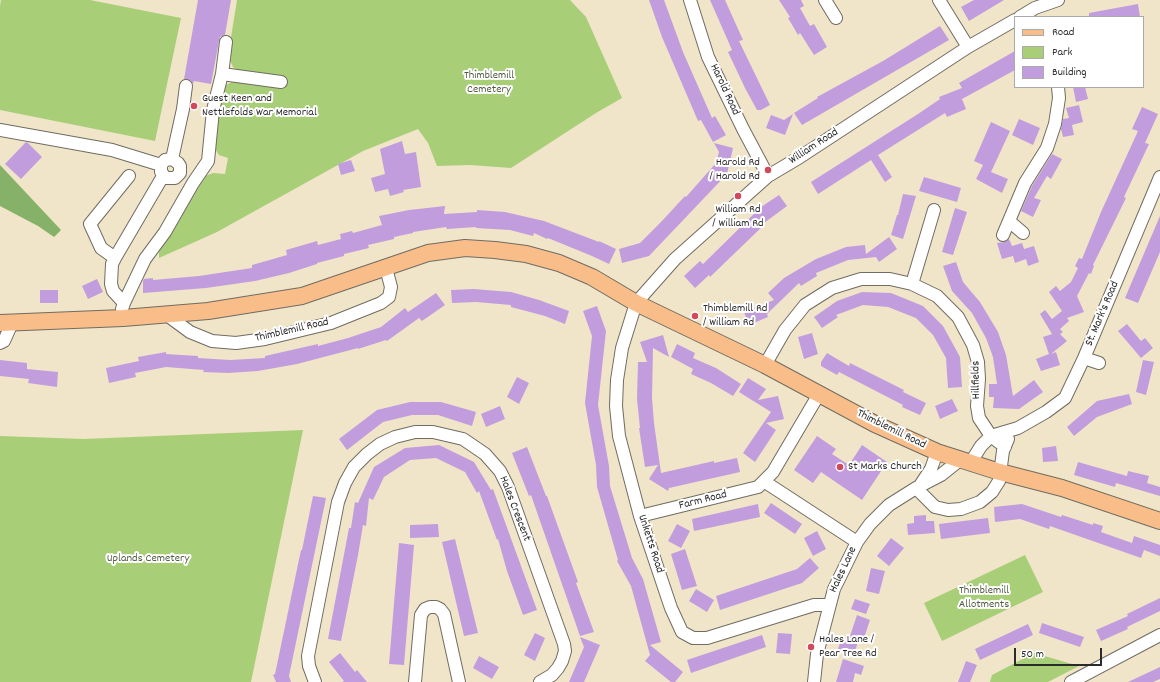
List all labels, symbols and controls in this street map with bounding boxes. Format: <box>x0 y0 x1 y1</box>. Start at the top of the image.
legend <box>1014 16 1144 88</box>
text: Road <box>1052 24 1074 41</box>
text: Park <box>1052 44 1072 61</box>
street label: Harold Road <box>706 62 742 118</box>
text: Building <box>1052 64 1087 81</box>
park label: Thimblemill Cemetery <box>464 69 514 97</box>
place label: Guest Keen and Nettlefolds War Memorial <box>202 92 317 120</box>
marker: Guest Keen and Nettlefolds War Memorial <box>189 101 199 111</box>
street label: William Road <box>787 126 841 168</box>
place label: Harold Rd / Harold Rd <box>710 156 760 184</box>
marker: Harold Rd / Harold Rd <box>763 165 773 175</box>
marker: William Rd / William Rd <box>733 191 743 201</box>
place label: William Rd / William Rd <box>712 203 764 231</box>
street label: St. Mark's Road <box>1083 279 1123 349</box>
place label: Thimblemill Rd / William Rd <box>703 302 767 330</box>
marker: Thimblemill Rd / William Rd <box>690 311 700 321</box>
street label: Thimblemill Road <box>254 316 330 346</box>
street label: Hillfields <box>969 361 985 399</box>
street label: Thimblemill Road <box>854 407 928 453</box>
place label: St Marks Church <box>848 460 922 474</box>
marker: St Marks Church <box>835 462 845 472</box>
street label: Hales Crescent <box>495 474 533 544</box>
street label: Farm Road <box>678 488 728 514</box>
street label: Unketts Road <box>634 513 666 575</box>
street label: Hales Lane <box>827 545 861 595</box>
park label: Uplands Cemetery <box>107 552 189 566</box>
park label: Thimblemill Allotments <box>959 584 1009 612</box>
place label: Hales Lane / Pear Tree Rd <box>819 633 877 661</box>
scale bar <box>1016 640 1104 666</box>
marker: Hales Lane / Pear Tree Rd <box>806 642 816 652</box>
text: 50 m <box>1021 646 1044 663</box>

